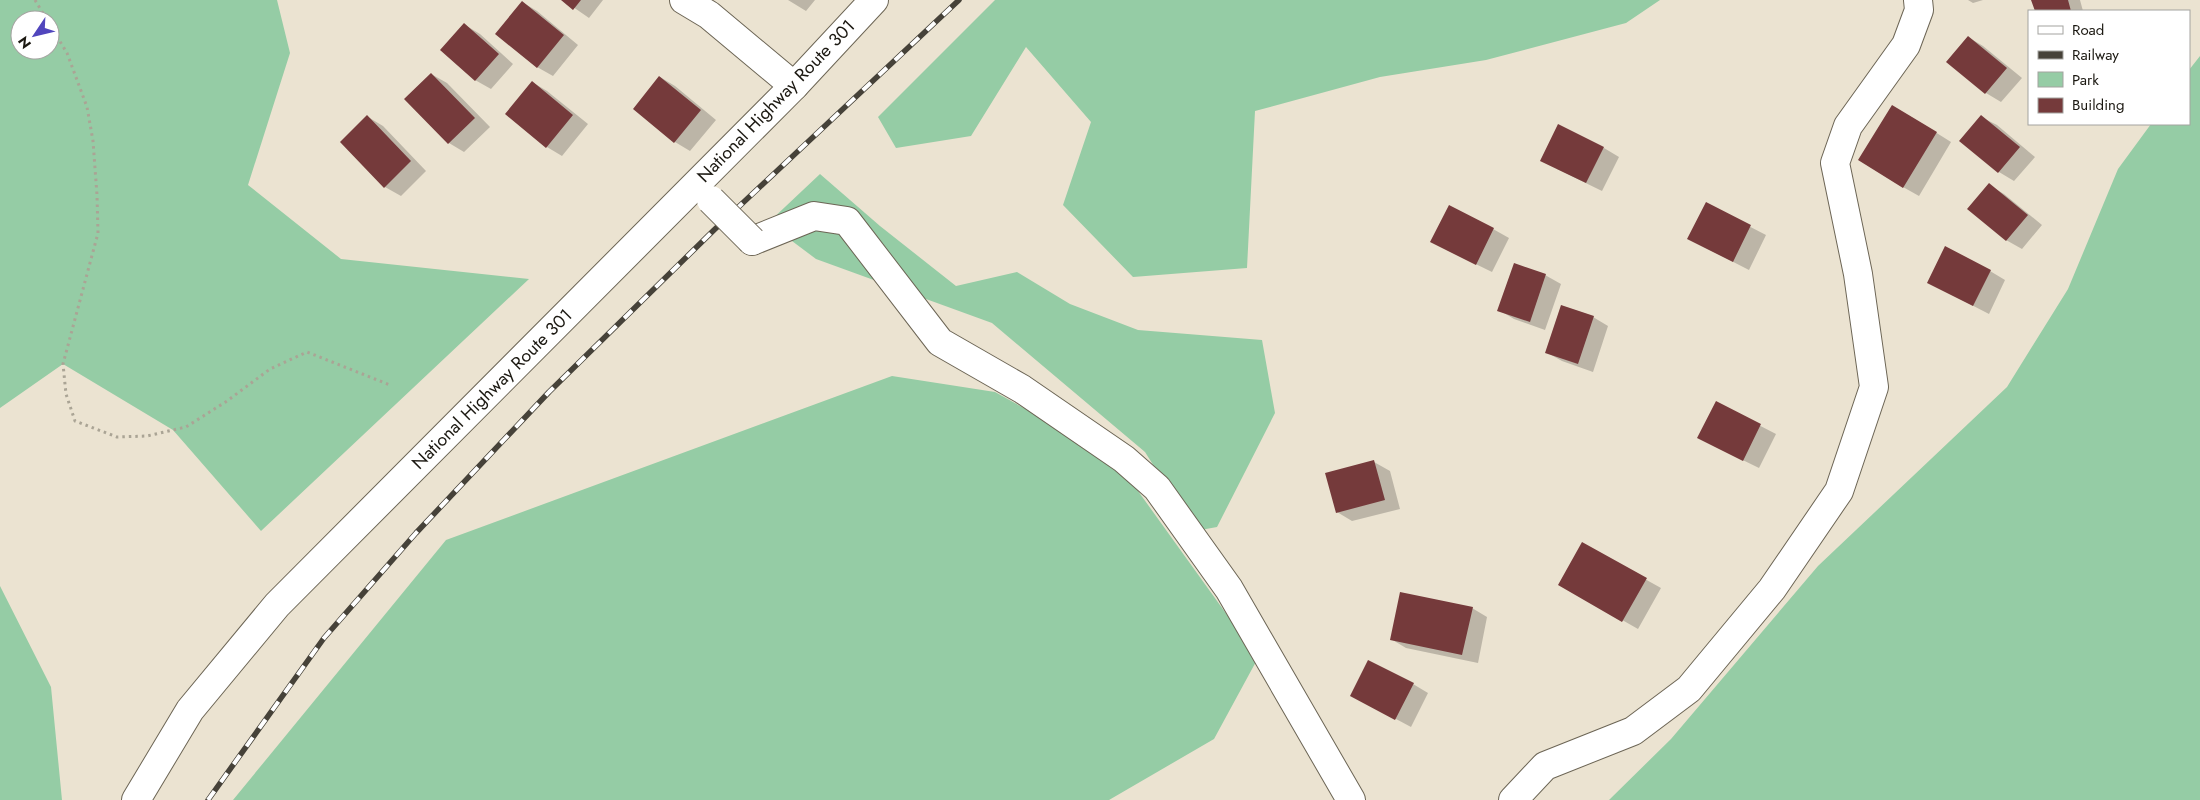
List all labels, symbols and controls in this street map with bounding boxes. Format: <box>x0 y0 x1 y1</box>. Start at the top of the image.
north arrow <box>10 10 60 60</box>
legend <box>2028 10 2190 125</box>
street label: National Highway Route 301 <box>691 14 861 188</box>
text: Road <box>2072 19 2104 41</box>
text: N <box>13 32 36 53</box>
text: Railway <box>2072 44 2119 66</box>
text: Park <box>2072 69 2099 91</box>
text: Building <box>2072 94 2124 116</box>
street label: National Highway Route 301 <box>406 303 578 475</box>

